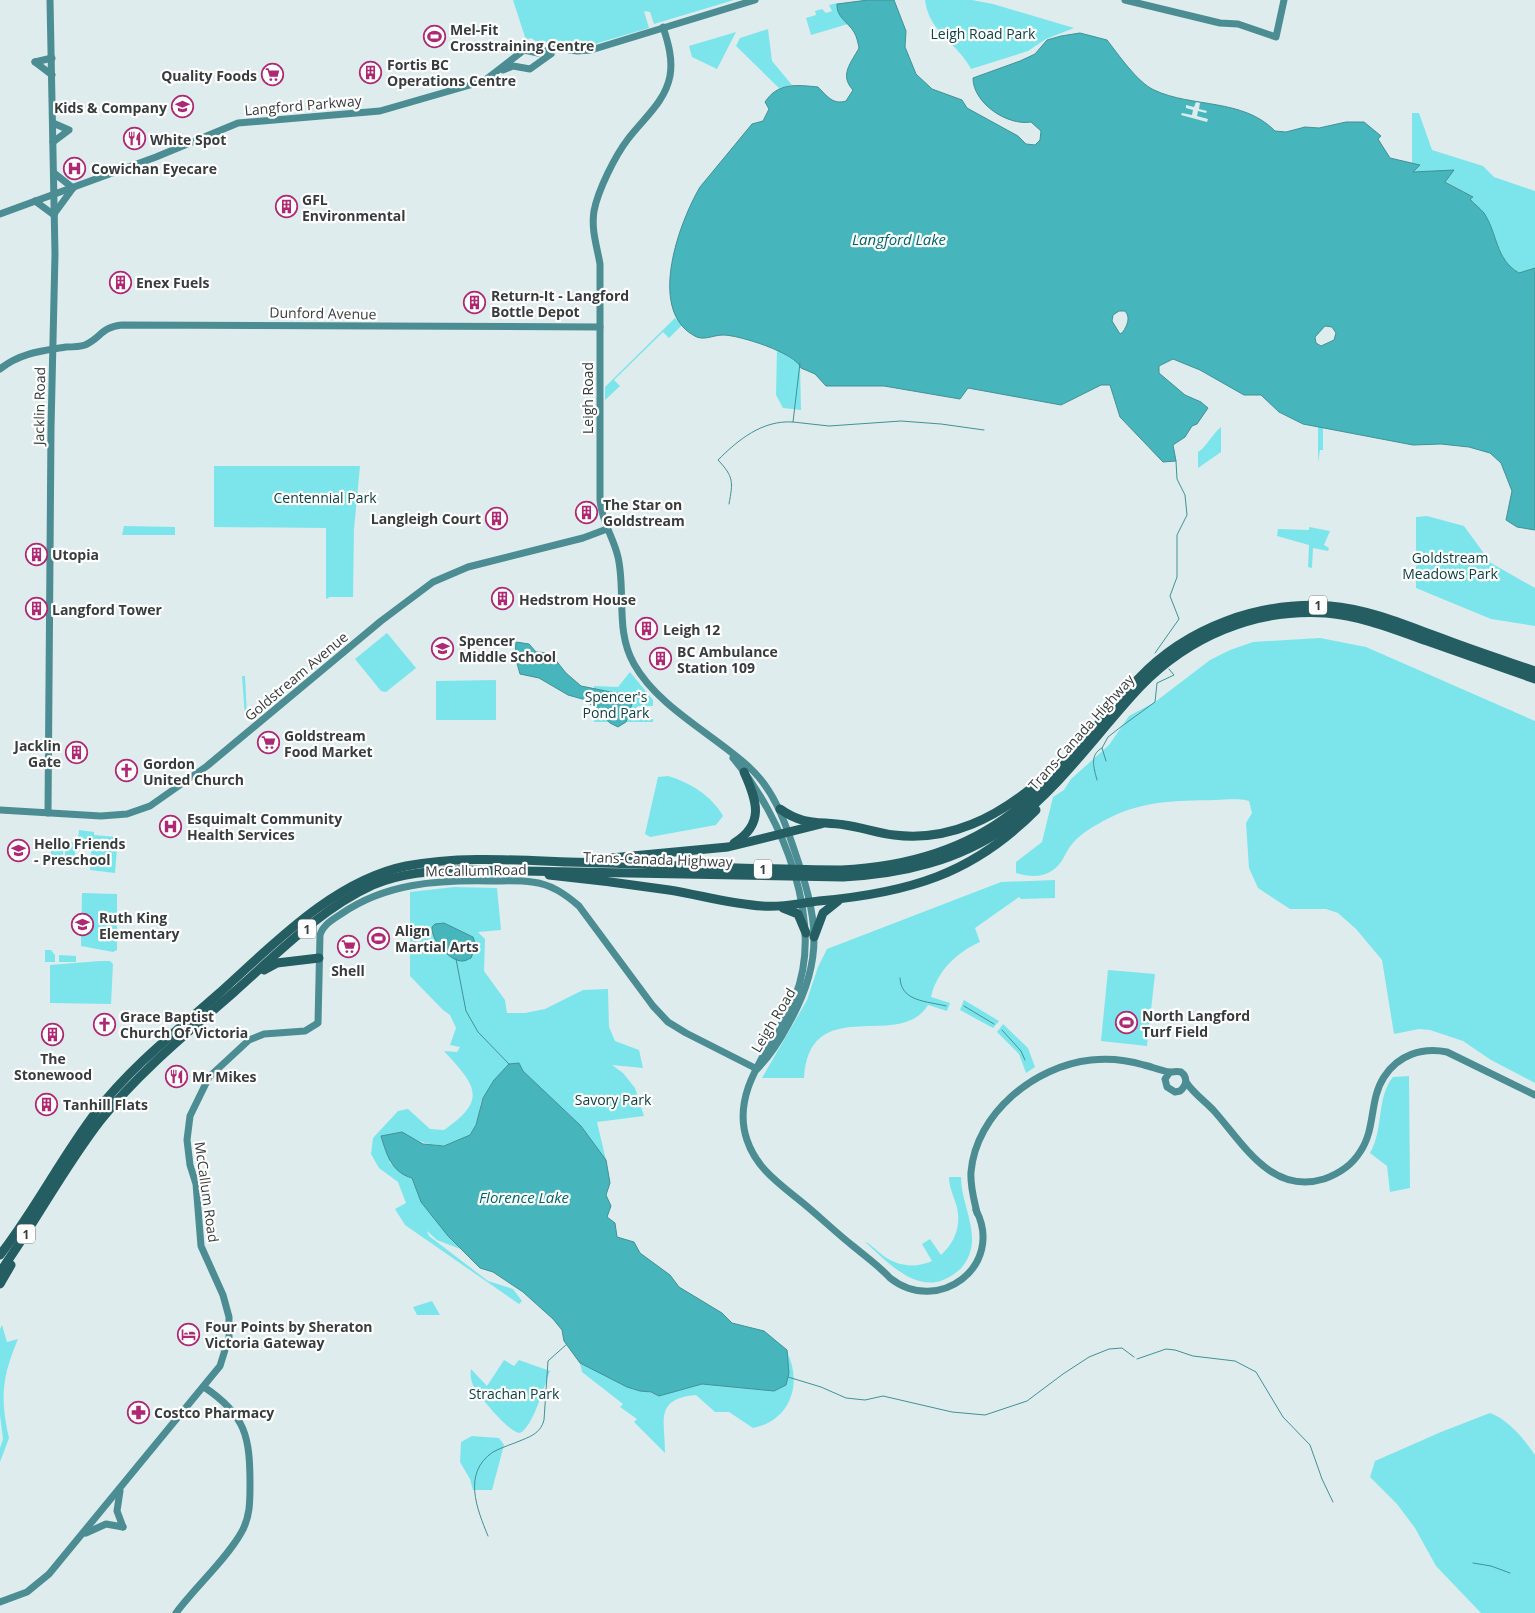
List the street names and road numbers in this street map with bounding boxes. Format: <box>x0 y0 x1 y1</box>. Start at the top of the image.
street label: Langford Parkway <box>244 90 363 120</box>
street label: Dunford Avenue <box>269 303 377 323</box>
street label: Leigh Road <box>578 362 597 434</box>
street label: Jacklin Road <box>29 367 49 447</box>
road number: 1 <box>1309 596 1327 614</box>
street label: Goldstream Avenue <box>240 627 352 725</box>
street label: Trans-Canada Highway <box>1024 669 1139 794</box>
street label: Trans-Canada Highway <box>583 847 734 871</box>
street label: McCallum Road <box>425 860 527 880</box>
road number: 1 <box>754 860 772 879</box>
road number: 1 <box>298 920 316 939</box>
street label: Leigh Road <box>746 984 800 1056</box>
street label: McCallum Road <box>191 1140 223 1244</box>
road number: 1 <box>17 1224 35 1244</box>

